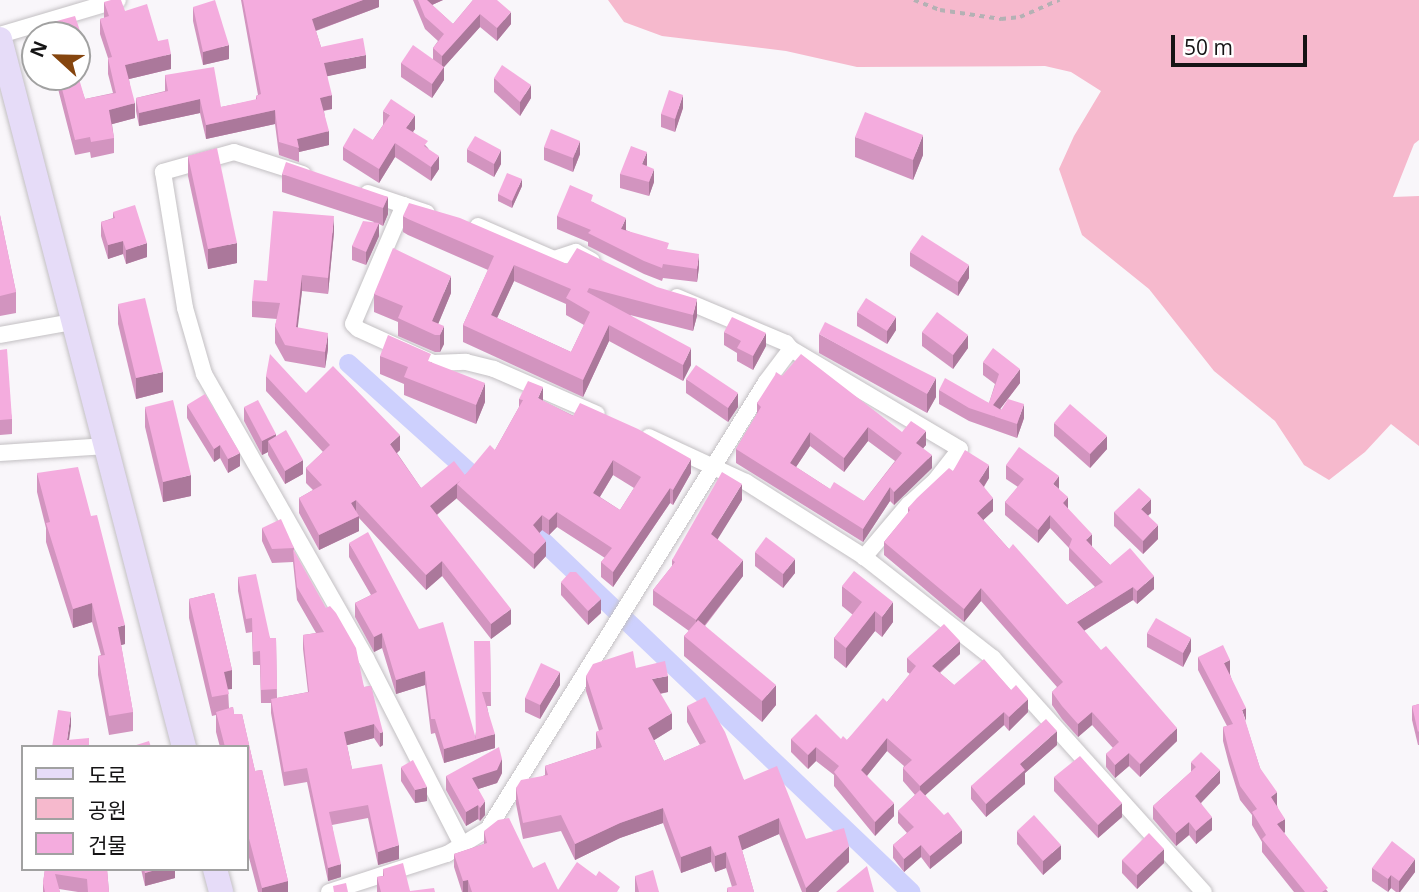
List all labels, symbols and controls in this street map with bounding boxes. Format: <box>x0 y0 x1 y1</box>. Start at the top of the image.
north arrow <box>21 21 91 91</box>
scale bar <box>1174 21 1310 65</box>
text: 50 m <box>1184 33 1233 61</box>
text: N <box>23 37 53 61</box>
legend <box>21 745 248 871</box>
text: 도로 <box>88 761 127 789</box>
text: 공원 <box>88 796 127 824</box>
text: 건물 <box>88 831 127 859</box>

